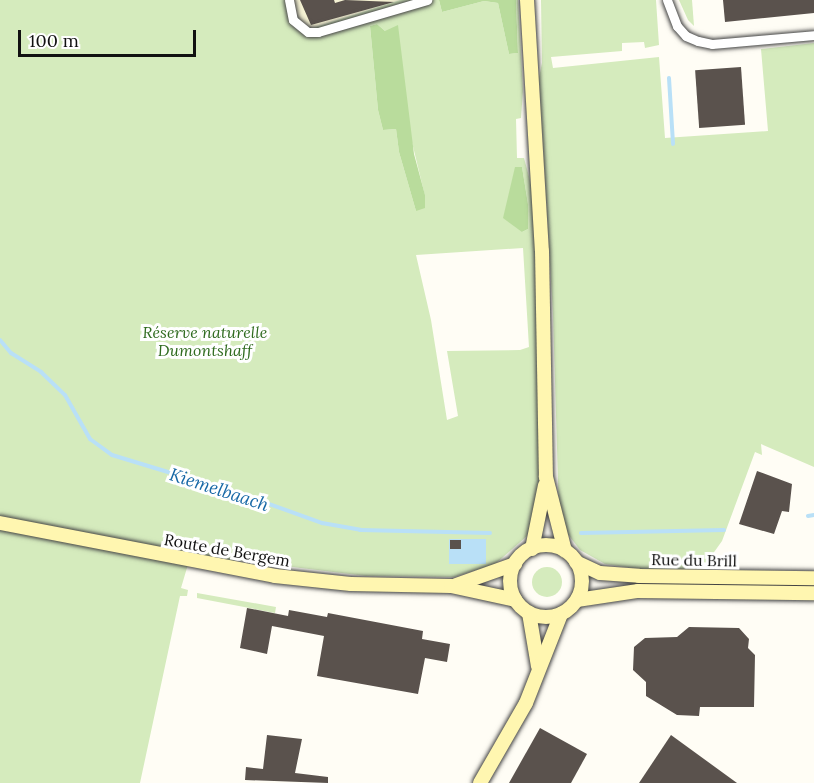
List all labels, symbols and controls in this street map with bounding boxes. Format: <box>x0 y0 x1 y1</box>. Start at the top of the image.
scale bar <box>21 18 200 56</box>
text: 100 m <box>29 29 79 52</box>
park label: Réserve naturelle Dumontshaff <box>143 322 267 360</box>
water label: Kiemelbaach <box>167 464 271 516</box>
street label: Route de Bergem <box>163 529 291 571</box>
street label: Rue du Brill <box>651 550 737 570</box>

